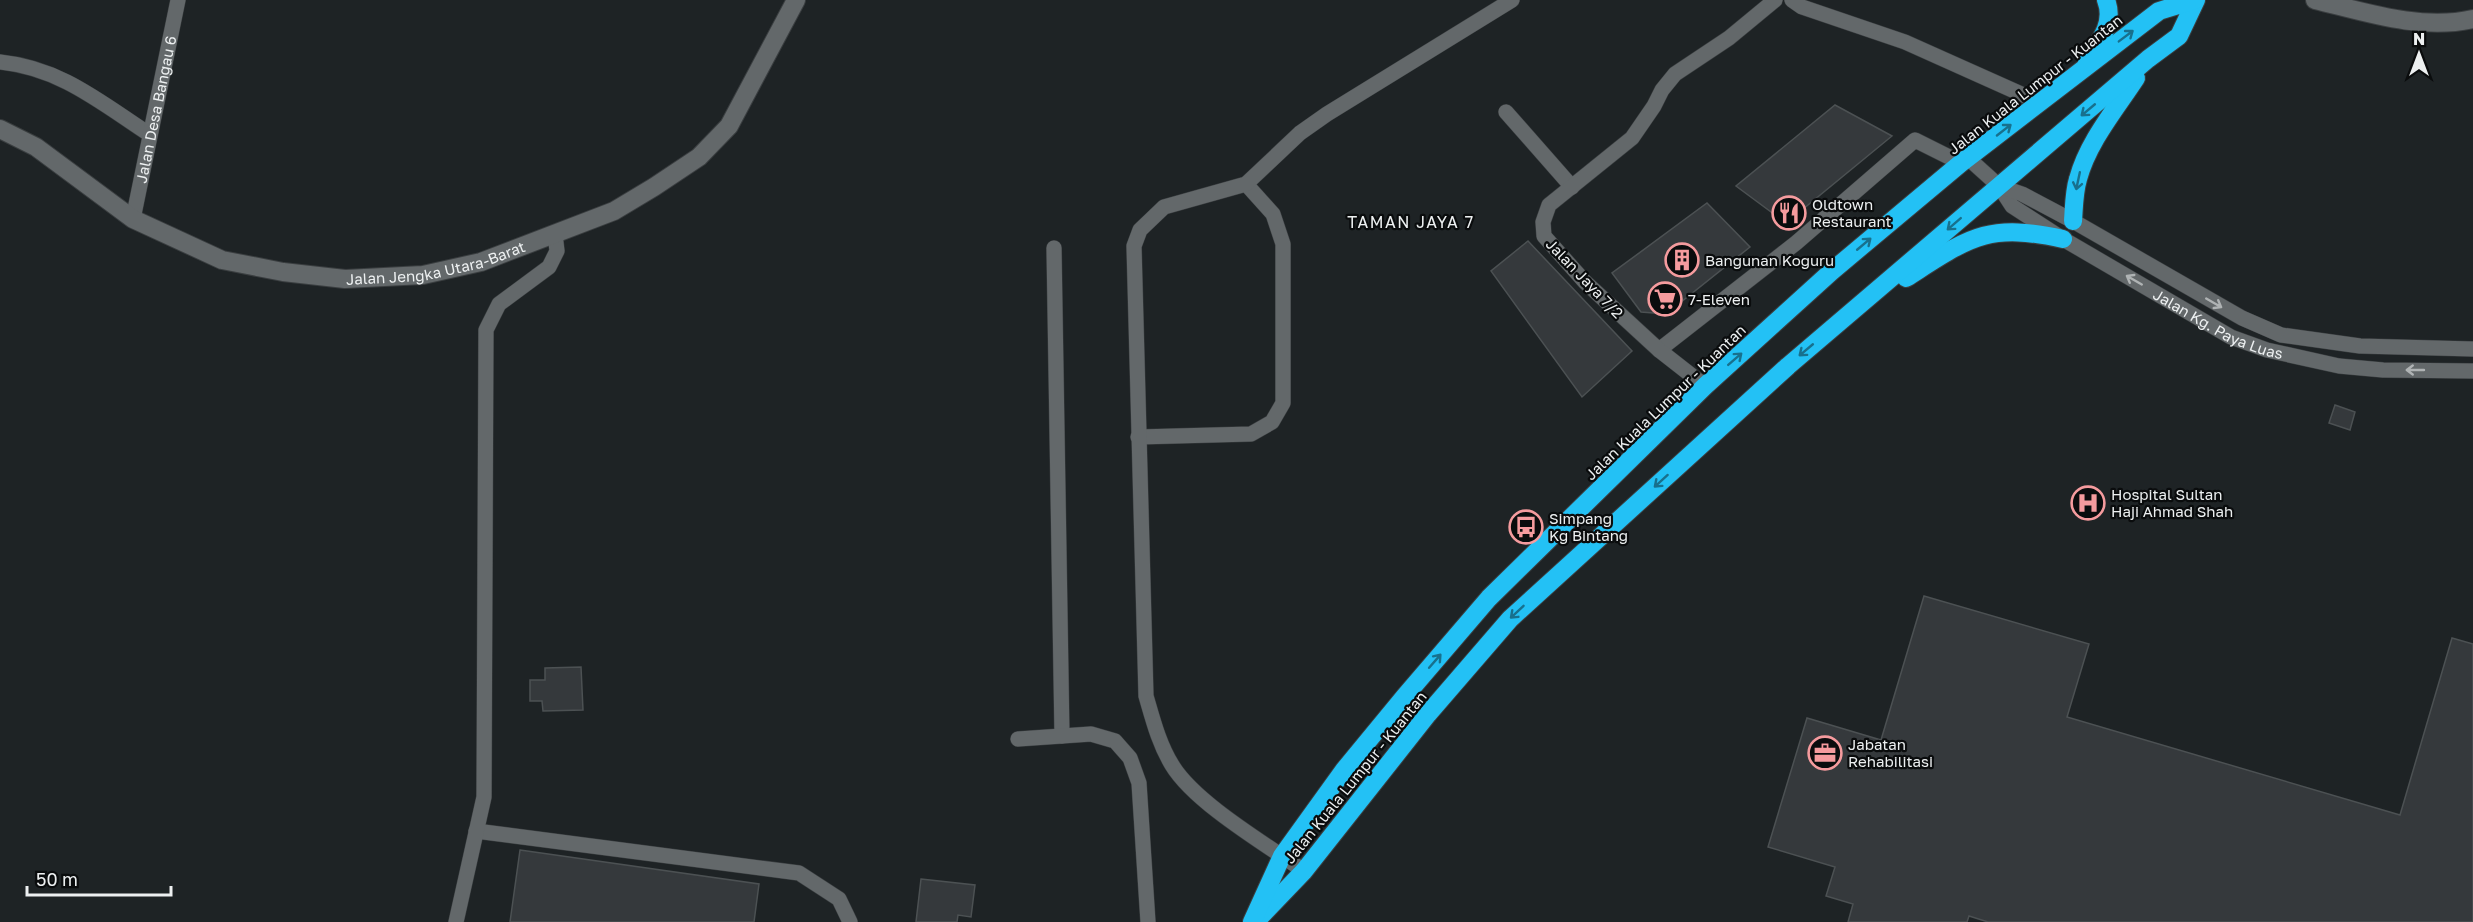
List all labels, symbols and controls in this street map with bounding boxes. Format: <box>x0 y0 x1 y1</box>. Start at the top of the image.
street label: Jalan Kuala Lumpur - Kuantan <box>1944 10 2126 158</box>
north arrow <box>2389 24 2449 84</box>
text: N <box>2413 29 2425 49</box>
one-way arrow <box>2118 30 2134 42</box>
street label: Jalan Desa Bangau 6 <box>132 34 179 185</box>
one-way arrow <box>2081 103 2096 117</box>
one-way arrow <box>1995 124 2011 136</box>
one-way arrow <box>2072 171 2083 191</box>
restaurant icon: Oldtown Restaurant <box>1771 195 1807 231</box>
place label: Oldtown Restaurant <box>1812 195 1892 230</box>
district label: TAMAN JAYA 7 <box>1347 212 1475 232</box>
one-way arrow <box>1947 217 1962 231</box>
street label: Jalan Jaya 7/2 <box>1543 234 1627 322</box>
street label: Jalan Jengka Utara-Barat <box>345 237 528 288</box>
one-way arrow <box>1856 237 1871 251</box>
building icon: Bangunan Koguru <box>1664 242 1700 278</box>
place label: Bangunan Koguru <box>1705 251 1834 269</box>
one-way arrow <box>2126 274 2143 286</box>
supermarket icon: 7-Eleven <box>1647 281 1683 317</box>
street label: Jalan Kg. Paya Luas <box>2150 285 2285 362</box>
place label: 7-Eleven <box>1688 290 1750 308</box>
one-way arrow <box>2206 297 2223 309</box>
street label: Jalan Kuala Lumpur - Kuantan <box>1581 320 1749 484</box>
one-way arrow <box>1798 344 1814 357</box>
one-way arrow <box>1727 352 1742 366</box>
one-way arrow <box>2405 364 2425 376</box>
one-way arrow <box>1654 474 1669 488</box>
hospital icon: Hospital Sultan Haji Ahmad Shah <box>2070 485 2106 521</box>
place label: Hospital Sultan Haji Ahmad Shah <box>2111 485 2233 520</box>
bus stop icon: Simpang Kg Bintang <box>1508 509 1544 545</box>
place label: Simpang Kg Bintang <box>1549 509 1628 544</box>
one-way arrow <box>1510 605 1525 619</box>
one-way arrow <box>1428 653 1441 669</box>
street label: Jalan Kuala Lumpur - Kuantan <box>1280 687 1430 867</box>
office icon: Jabatan Rehabilitasi <box>1807 735 1843 771</box>
place label: Jabatan Rehabilitasi <box>1848 735 1933 770</box>
scale bar <box>27 859 171 897</box>
text: 50 m <box>36 868 78 890</box>

